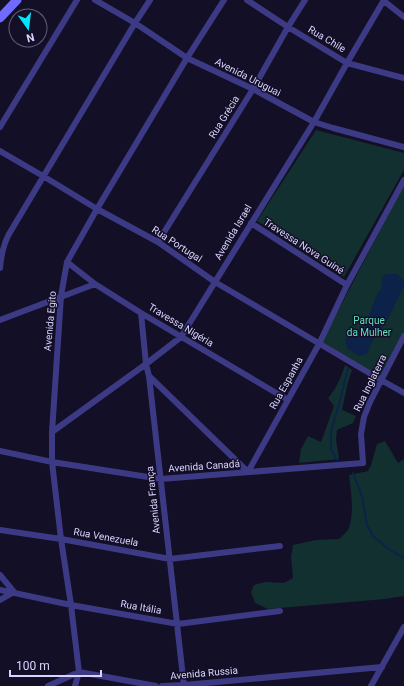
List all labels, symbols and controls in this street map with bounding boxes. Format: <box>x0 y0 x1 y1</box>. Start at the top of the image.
north arrow <box>8 8 48 48</box>
street label: Rua Chile <box>306 24 348 54</box>
text: N <box>25 30 36 45</box>
street label: Avenida Uruguai <box>213 56 283 98</box>
street label: Rua Grécia <box>207 94 241 140</box>
street label: Avenida Israel <box>212 203 254 261</box>
street label: Travessa Nova Guiné <box>262 216 346 276</box>
street label: Rua Portugal <box>150 224 204 264</box>
street label: Avenida Egito <box>42 290 58 352</box>
street label: Travessa Nigéria <box>146 301 216 349</box>
park label: Parque da Mulher <box>347 315 392 338</box>
street label: Rua Inglaterra <box>351 353 389 413</box>
street label: Rua Espanha <box>267 355 305 411</box>
street label: Avenida Canadá <box>168 458 240 474</box>
street label: Avenida França <box>144 466 162 534</box>
street label: Rua Venezuela <box>73 526 139 548</box>
street label: Rua Itália <box>120 598 162 616</box>
scale bar <box>10 652 101 678</box>
text: 100 m <box>16 659 50 673</box>
street label: Avenida Russia <box>170 665 238 681</box>

